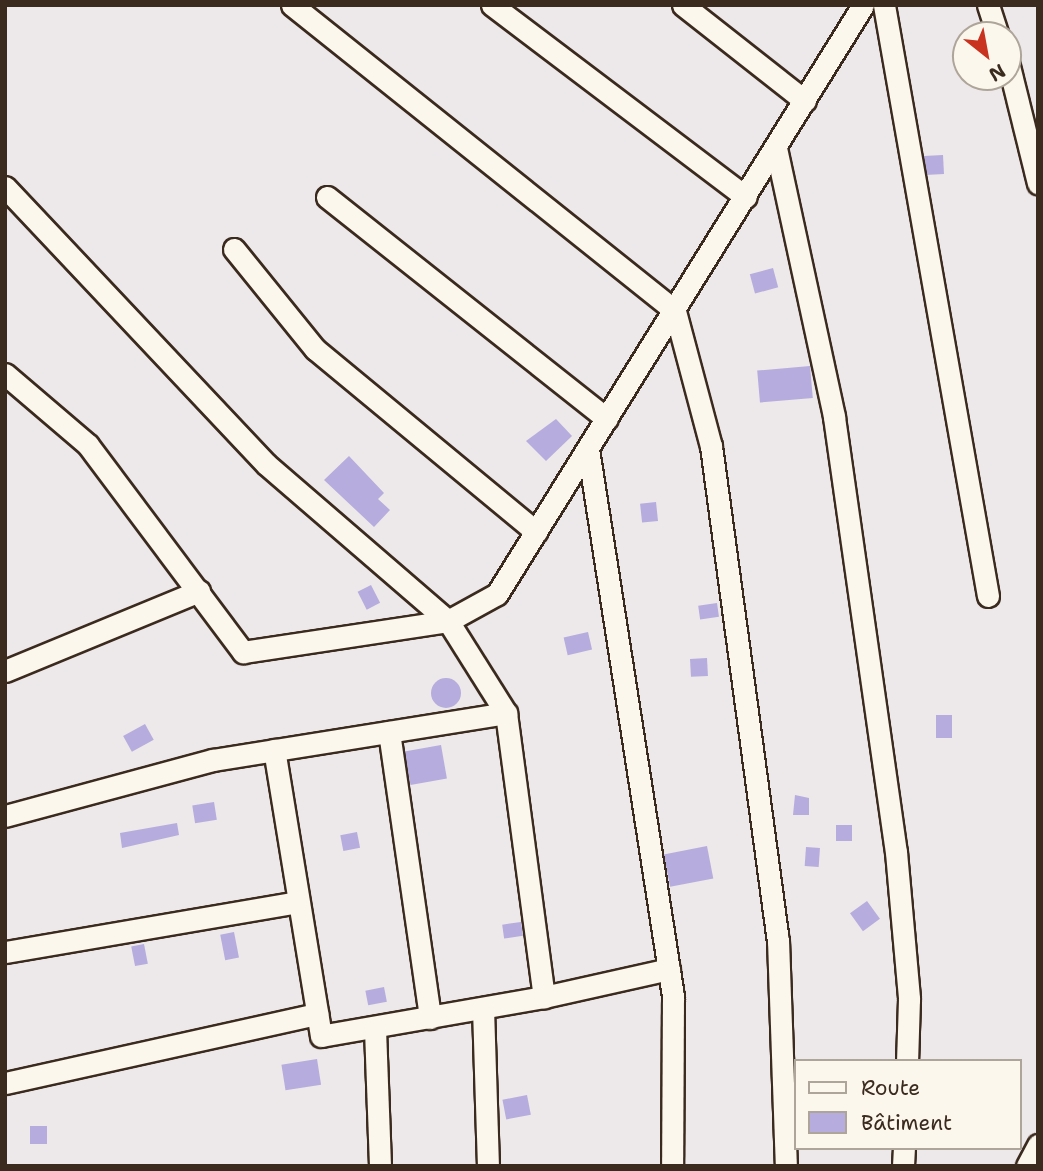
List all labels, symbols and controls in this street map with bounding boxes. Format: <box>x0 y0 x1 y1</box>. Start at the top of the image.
north arrow <box>952 21 1022 91</box>
text: N <box>984 58 1010 87</box>
legend <box>794 1059 1022 1150</box>
text: Route <box>861 1074 920 1102</box>
text: Bâtiment <box>861 1109 952 1137</box>

